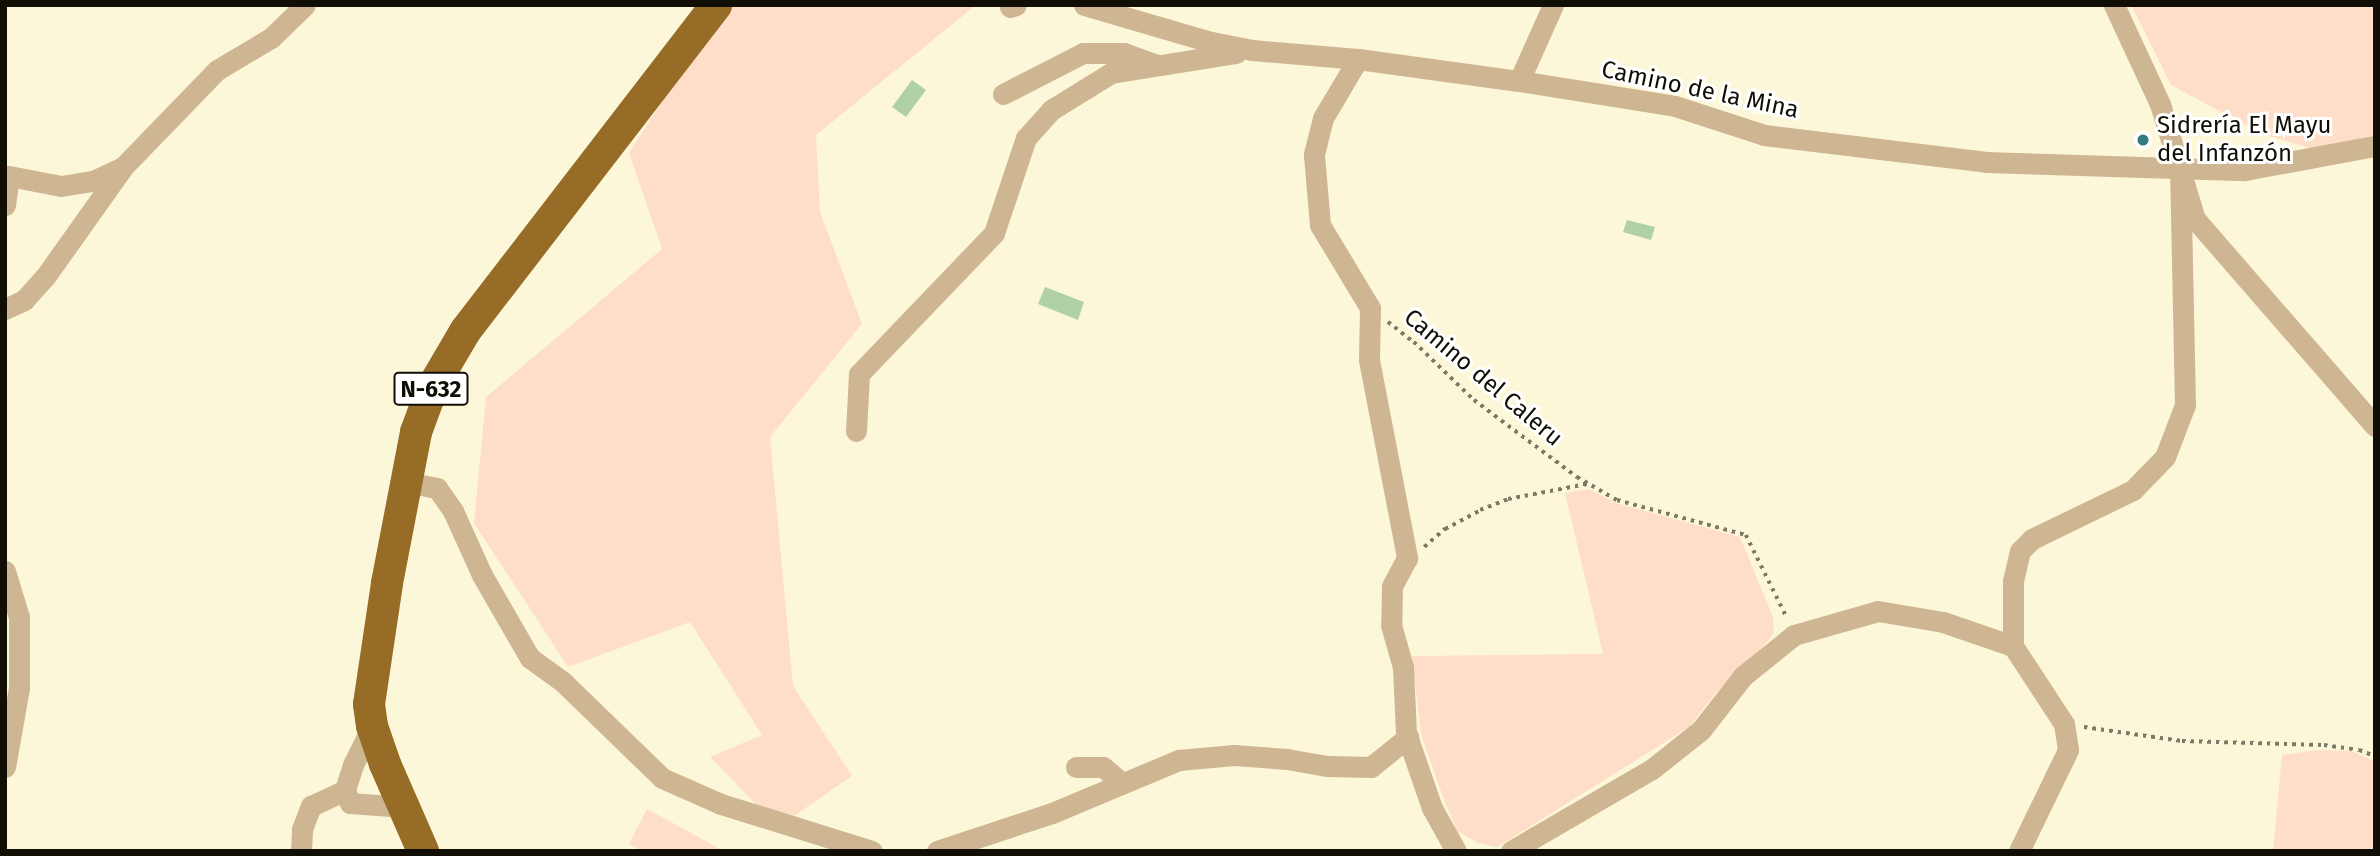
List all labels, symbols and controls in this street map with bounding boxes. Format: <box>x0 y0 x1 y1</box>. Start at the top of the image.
street label: Camino de la Mina <box>1599 55 1801 125</box>
place label: Sidrería El Mayu del Infanzón <box>2157 112 2331 168</box>
marker: Sidrería El Mayu del Infanzón <box>2135 132 2151 148</box>
street label: Camino del Caleru <box>1398 303 1568 453</box>
road number: N-632 <box>392 370 470 408</box>

